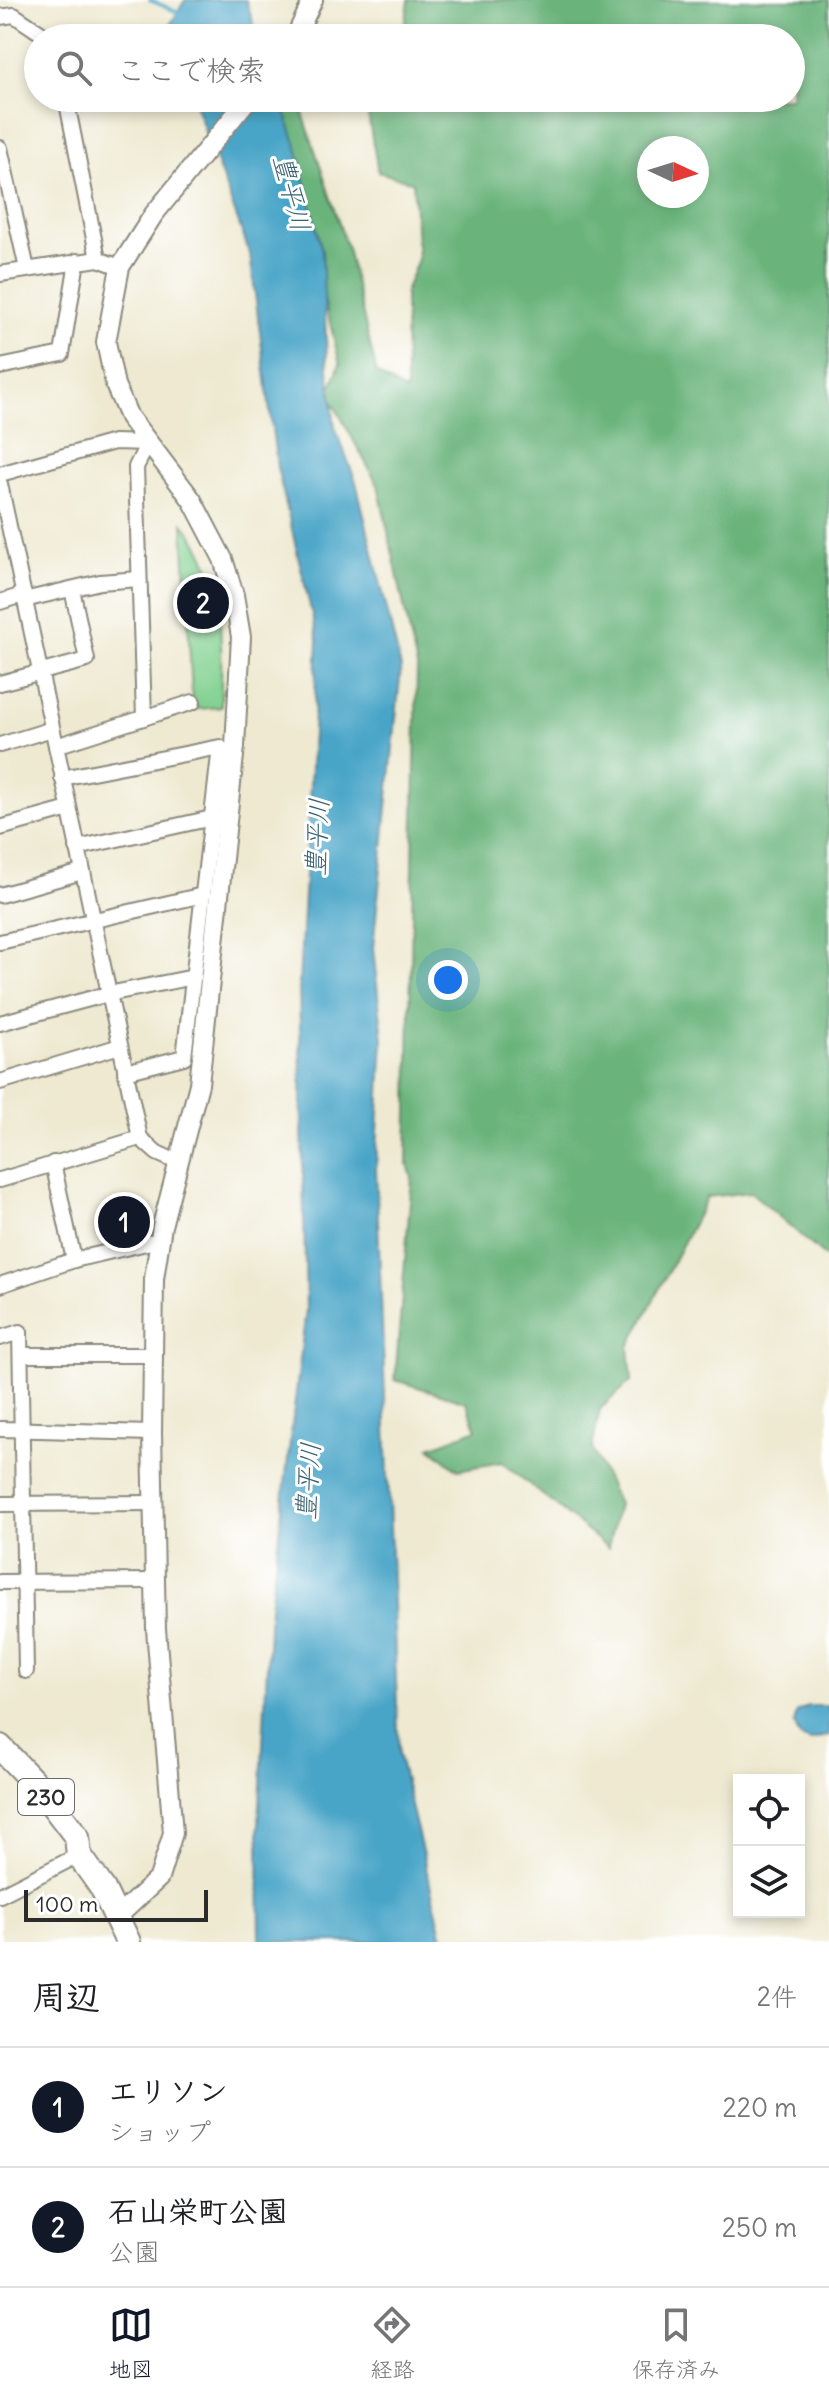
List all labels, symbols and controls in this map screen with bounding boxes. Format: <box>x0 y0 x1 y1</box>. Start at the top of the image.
search box <box>24 24 805 112</box>
icon: search <box>52 46 96 90</box>
text: ここで検索 <box>116 51 266 89</box>
north arrow <box>637 136 709 208</box>
water label: 豊平川 <box>267 151 318 235</box>
pin: 2 <box>177 573 229 633</box>
water label: 豊平川 <box>298 797 335 877</box>
your location <box>428 960 468 1000</box>
pin: 1 <box>98 1192 150 1252</box>
water label: 豊平川 <box>288 1441 327 1521</box>
map controls <box>733 1774 805 1918</box>
button: locate <box>733 1774 805 1846</box>
road number: 230 <box>18 1779 74 1815</box>
button: layers <box>733 1846 805 1918</box>
scale bar <box>24 1886 208 1922</box>
text: 100 m <box>36 1890 98 1918</box>
text: 周辺 <box>32 1975 100 2018</box>
text: 2件 <box>757 1980 797 2013</box>
text: エリソン <box>108 2072 228 2110</box>
text: 1 <box>53 2091 63 2124</box>
text: 220 m <box>722 2091 797 2124</box>
text: ショップ <box>108 2115 211 2148</box>
text: 石山栄町公園 <box>108 2192 288 2230</box>
text: 2 <box>51 2211 65 2244</box>
text: 250 m <box>722 2211 797 2244</box>
text: 公園 <box>108 2235 160 2268</box>
tab: 地図 <box>109 2303 153 2383</box>
tab: 経路 <box>370 2303 414 2383</box>
tab: 保存済み <box>632 2303 720 2383</box>

